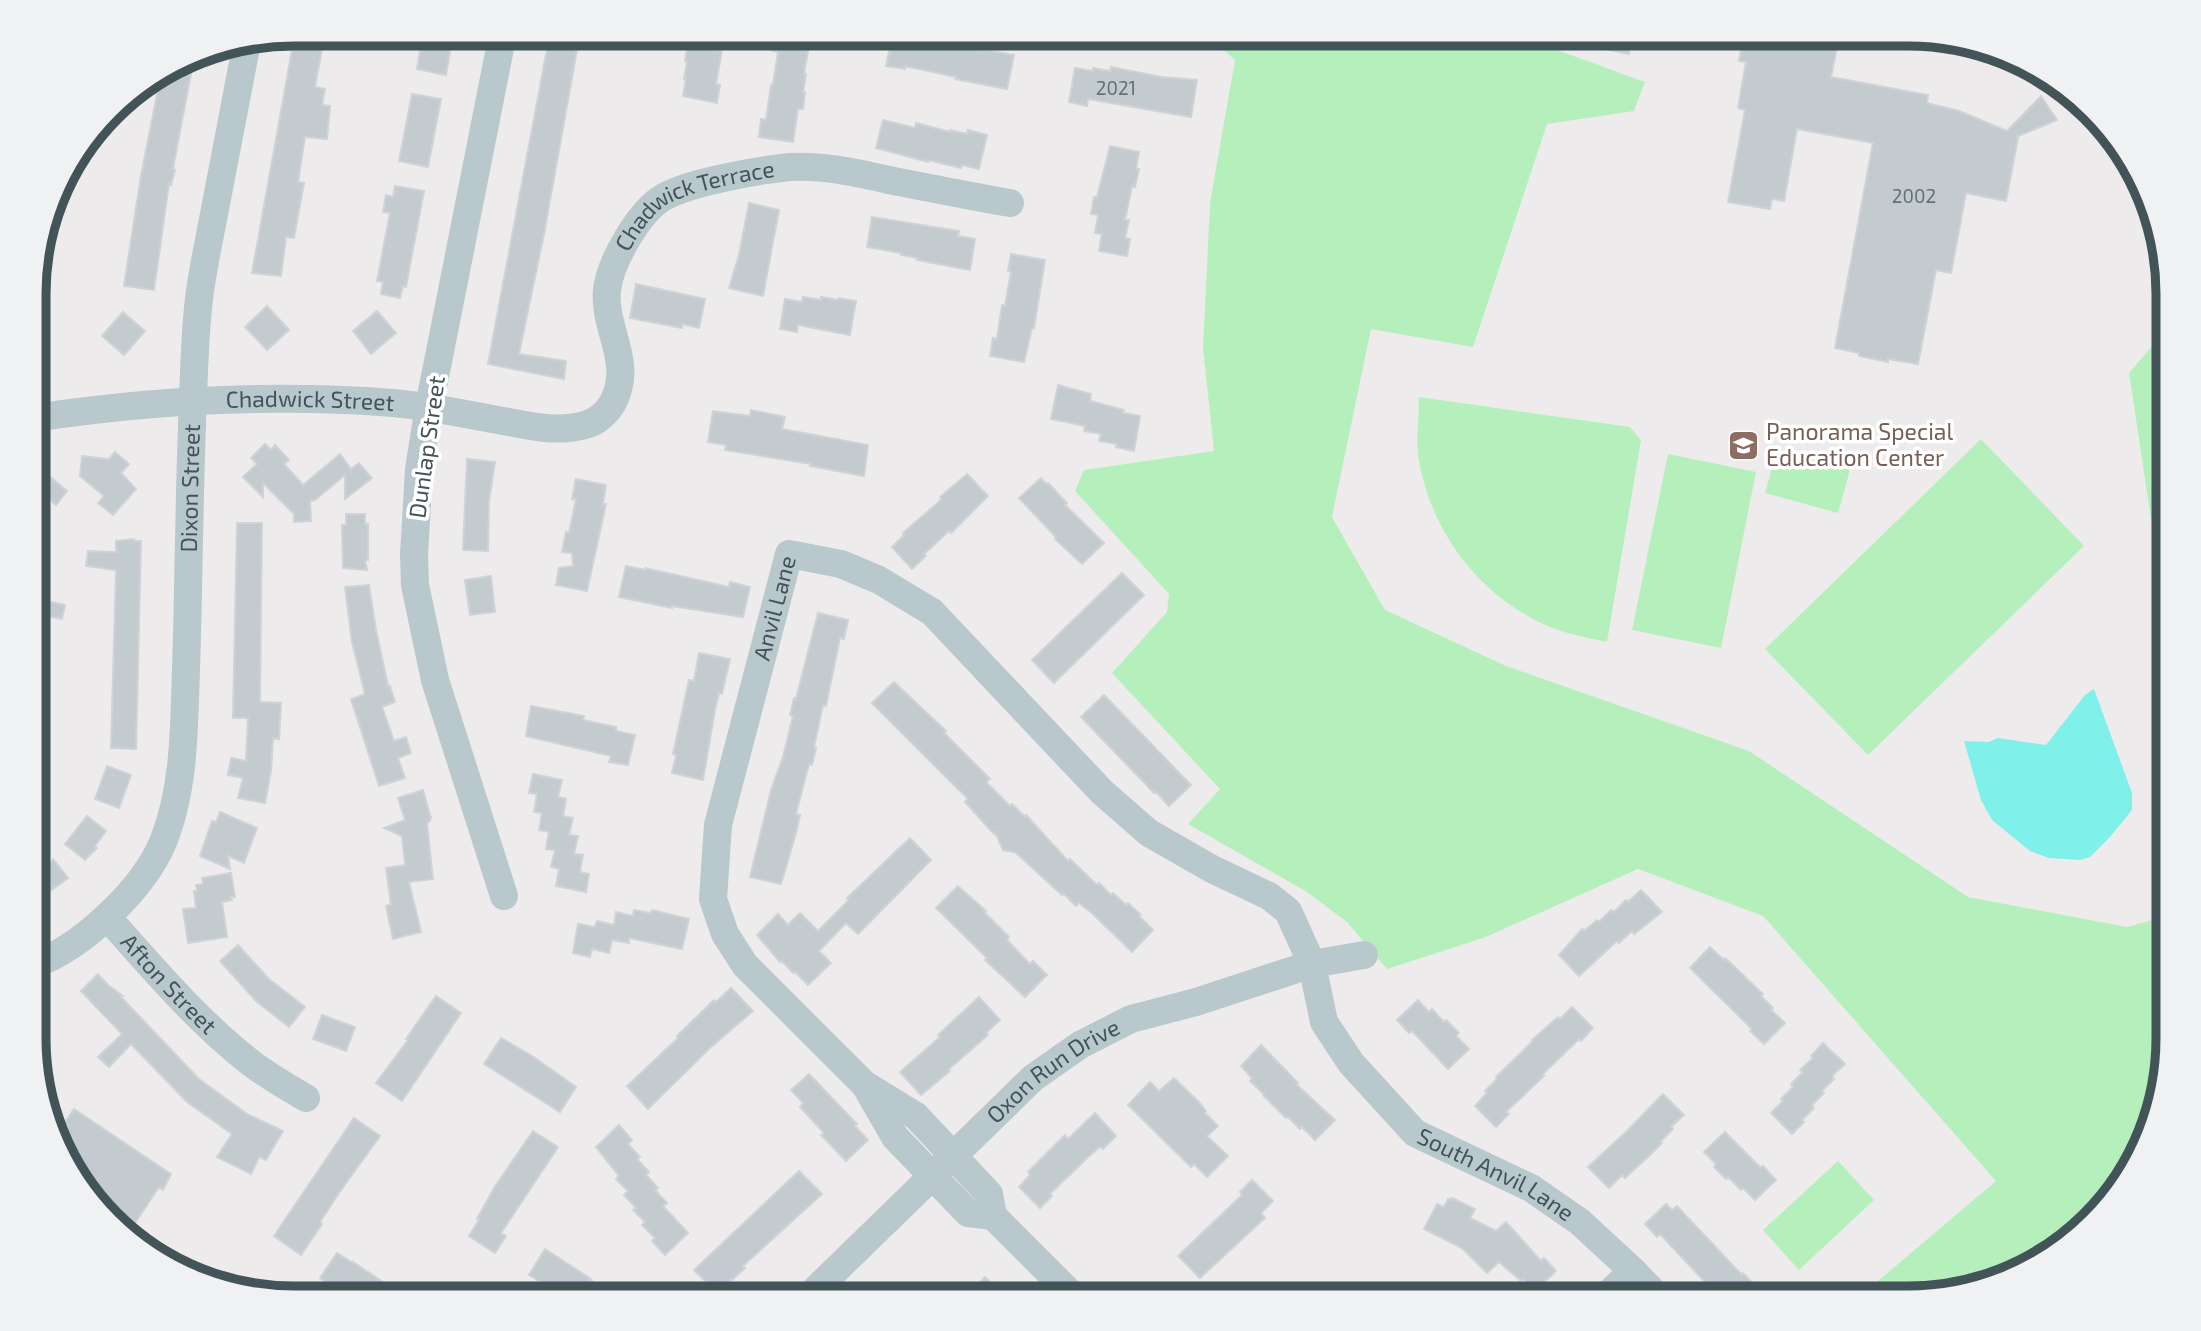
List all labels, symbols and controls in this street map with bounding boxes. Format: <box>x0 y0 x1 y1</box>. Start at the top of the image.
house number: 2021 <box>1096 76 1136 99</box>
street label: Chadwick Terrace <box>608 154 776 255</box>
house number: 2002 <box>1892 184 1936 207</box>
street label: Dunlap Street <box>402 374 450 520</box>
street label: Chadwick Street <box>225 384 396 416</box>
place label: Panorama Special Education Center <box>1766 417 1953 471</box>
street label: Dixon Street <box>174 423 205 553</box>
school or university icon: Panorama Special Education Center <box>1726 428 1760 462</box>
street label: Anvil Lane <box>747 553 801 663</box>
street label: Afton Street <box>115 927 223 1040</box>
street label: Oxon Run Drive <box>980 1012 1124 1129</box>
street label: South Anvil Lane <box>1413 1121 1580 1227</box>

